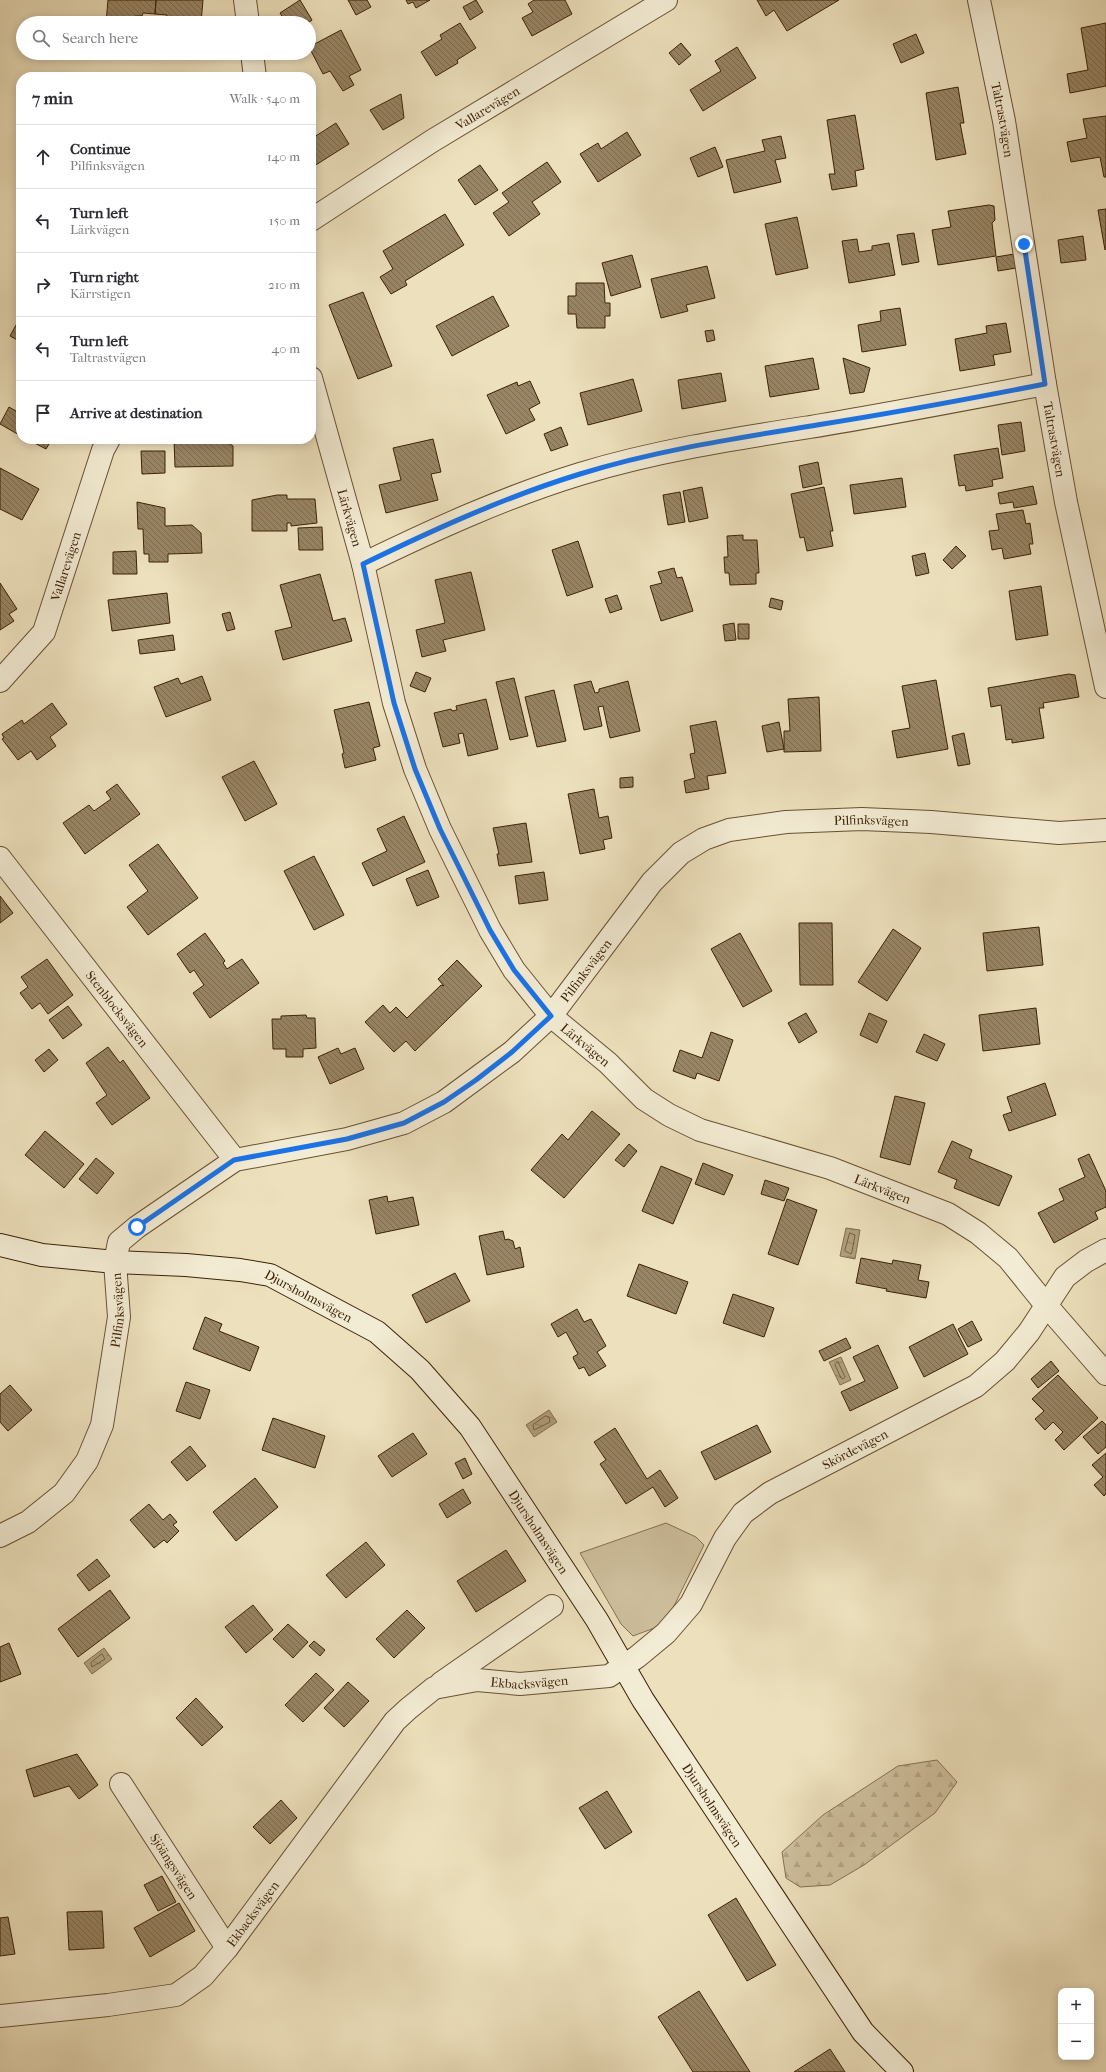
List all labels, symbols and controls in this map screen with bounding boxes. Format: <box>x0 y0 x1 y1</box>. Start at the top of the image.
search box <box>16 16 316 60</box>
icon: search <box>30 27 52 49</box>
text: Search here <box>62 29 138 47</box>
street label: Taltrastvägen <box>988 81 1017 159</box>
street label: Vallarevägen <box>452 83 523 134</box>
text: 7 min <box>32 88 73 108</box>
text: Walk · 540 m <box>230 91 300 106</box>
text: Continue <box>70 140 130 158</box>
icon: ahead <box>32 146 54 168</box>
text: 140 m <box>267 149 300 164</box>
text: Pilfinksvägen <box>70 158 145 173</box>
text: Turn left <box>70 204 128 222</box>
icon: left <box>32 210 54 232</box>
text: 150 m <box>269 213 300 228</box>
text: Lärkvägen <box>70 222 129 237</box>
route end <box>1015 235 1033 253</box>
text: Turn right <box>70 268 139 286</box>
icon: right <box>32 274 54 296</box>
text: 210 m <box>268 277 300 292</box>
text: Kärrstigen <box>70 286 131 301</box>
text: Turn left <box>70 332 128 350</box>
icon: left <box>32 338 54 360</box>
text: 40 m <box>272 341 300 356</box>
text: Taltrastvägen <box>70 350 146 365</box>
street label: Taltrastvägen <box>1040 401 1069 479</box>
icon: arrive <box>32 402 54 424</box>
text: Arrive at destination <box>70 404 202 422</box>
street label: Lärkvägen <box>334 487 365 549</box>
street label: Vallarevägen <box>47 529 84 604</box>
street label: Pilfinksvägen <box>834 812 909 829</box>
street label: Pilfinksvägen <box>557 936 615 1005</box>
street label: Stenblocksvägen <box>83 968 152 1051</box>
street label: Lärkvägen <box>558 1020 613 1070</box>
street label: Lärkvägen <box>852 1171 913 1207</box>
route start <box>128 1218 146 1236</box>
street label: Djursholmsvägen <box>262 1267 355 1326</box>
street label: Pilfinksvägen <box>107 1272 127 1349</box>
street label: Skördevägen <box>820 1426 891 1473</box>
street label: Djursholmsvägen <box>505 1487 572 1577</box>
street label: Ekbacksvägen <box>490 1673 569 1692</box>
street label: Djursholmsvägen <box>679 1761 746 1850</box>
street label: Sjöängsvägen <box>147 1831 201 1903</box>
street label: Ekbacksvägen <box>224 1878 282 1950</box>
map controls <box>1058 1988 1094 2060</box>
button: + <box>1058 1988 1094 2024</box>
button: − <box>1058 2024 1094 2060</box>

